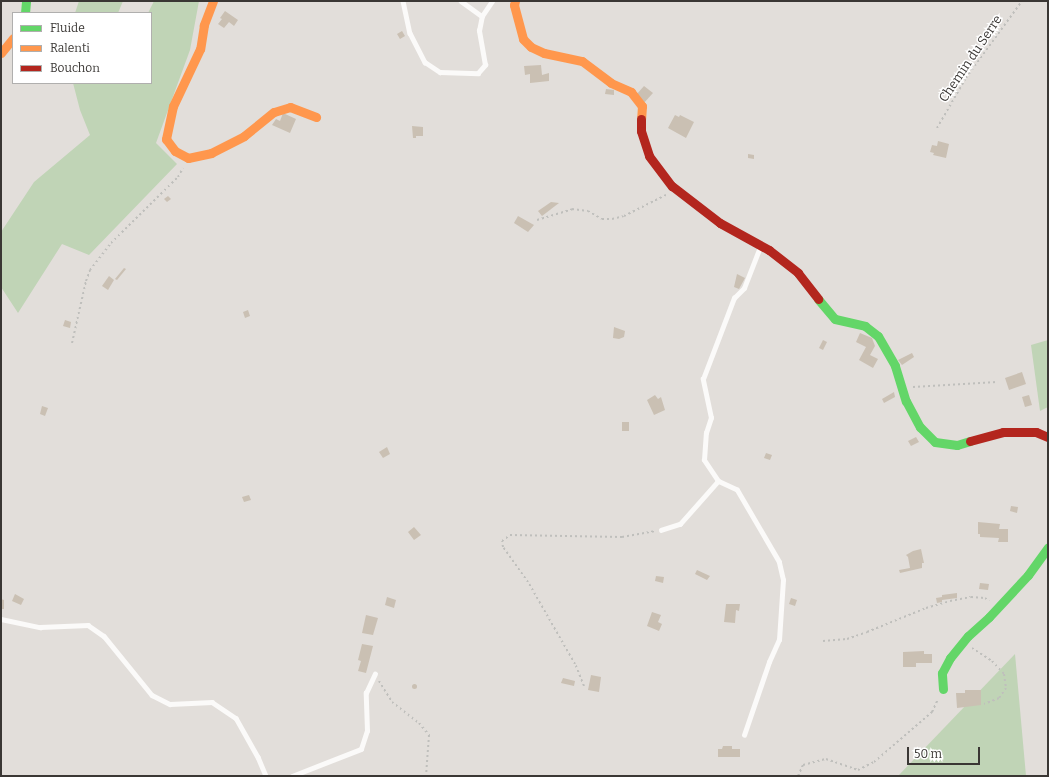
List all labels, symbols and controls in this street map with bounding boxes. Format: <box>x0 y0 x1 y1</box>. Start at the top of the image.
legend <box>12 12 152 84</box>
street label: Chemin du Serre <box>936 13 1006 105</box>
text: Fluide <box>50 21 85 35</box>
text: Ralenti <box>50 41 90 55</box>
text: Bouchon <box>50 61 100 75</box>
scale bar <box>909 739 982 765</box>
text: 50 m <box>914 747 942 761</box>

